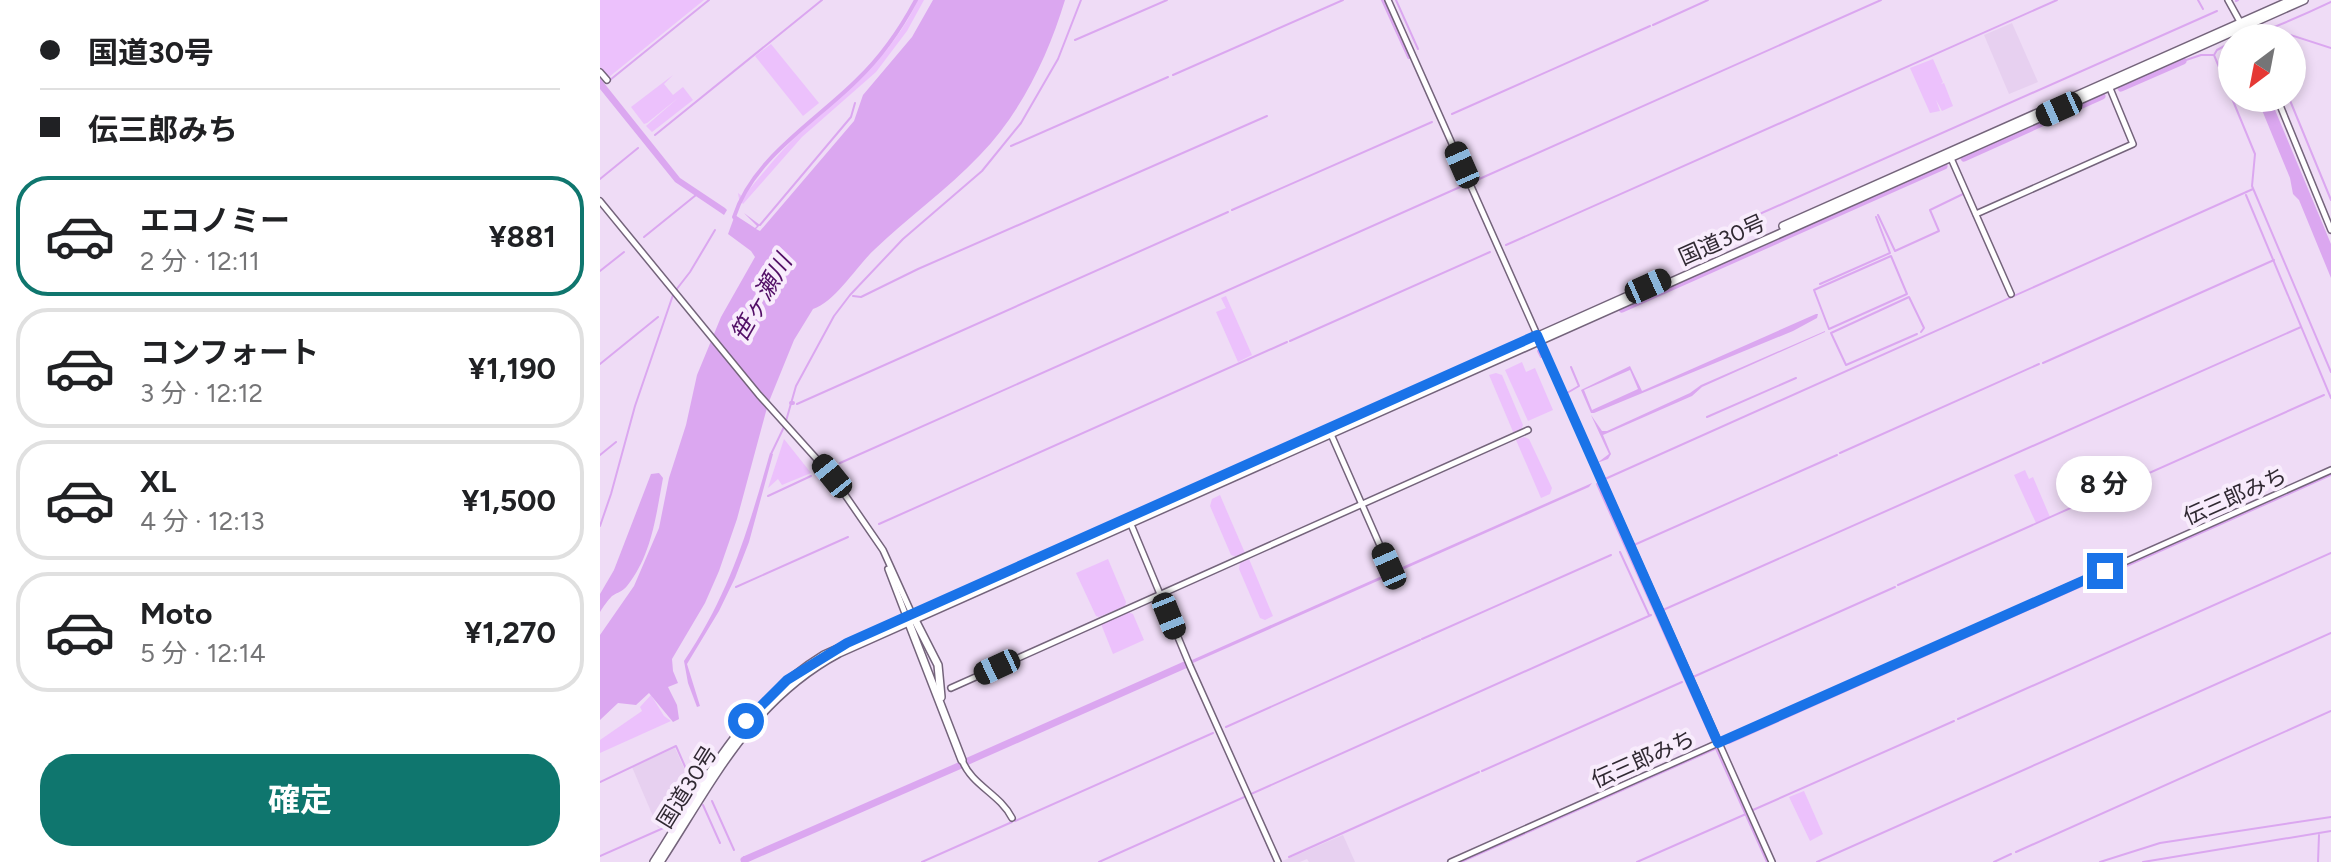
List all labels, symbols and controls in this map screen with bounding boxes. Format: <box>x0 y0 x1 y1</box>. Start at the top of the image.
north arrow <box>2218 24 2306 112</box>
map controls <box>2218 24 2306 112</box>
text: 国道30号 <box>88 34 214 71</box>
car <box>2032 88 2086 130</box>
text: 伝三郎みち <box>88 111 238 148</box>
car <box>1441 138 1483 192</box>
icon: car <box>44 200 116 272</box>
text: エコノミー <box>140 202 290 239</box>
street label: 国道30号 <box>1674 209 1770 271</box>
text: ¥881 <box>489 218 556 255</box>
text: 2 分 · 12:11 <box>140 245 260 277</box>
water label: 笹ヶ瀬川 <box>724 247 799 347</box>
car <box>1621 265 1675 307</box>
icon: car <box>44 332 116 404</box>
text: コンフォート <box>140 334 319 371</box>
text: ¥1,190 <box>468 350 556 387</box>
text: 3 分 · 12:12 <box>140 377 263 409</box>
car <box>808 450 856 502</box>
callout: 8 分 <box>2057 455 2153 511</box>
street label: 伝三郎みち <box>2179 461 2291 531</box>
text: XL <box>140 463 176 500</box>
icon: car <box>44 464 116 536</box>
text: 8 分 <box>2080 468 2128 500</box>
text: ¥1,500 <box>461 482 556 519</box>
text: 4 分 · 12:13 <box>140 505 265 537</box>
car <box>1368 539 1410 593</box>
route end <box>2087 553 2123 589</box>
car <box>1149 589 1189 643</box>
text: Moto <box>140 595 212 632</box>
icon: car <box>44 596 116 668</box>
text: ¥1,270 <box>464 614 556 651</box>
text: 5 分 · 12:14 <box>140 637 266 669</box>
car <box>970 646 1024 688</box>
route start <box>728 703 764 739</box>
street label: 伝三郎みち <box>1587 724 1699 794</box>
street label: 国道30号 <box>651 741 723 833</box>
button: 確定 <box>40 754 560 846</box>

